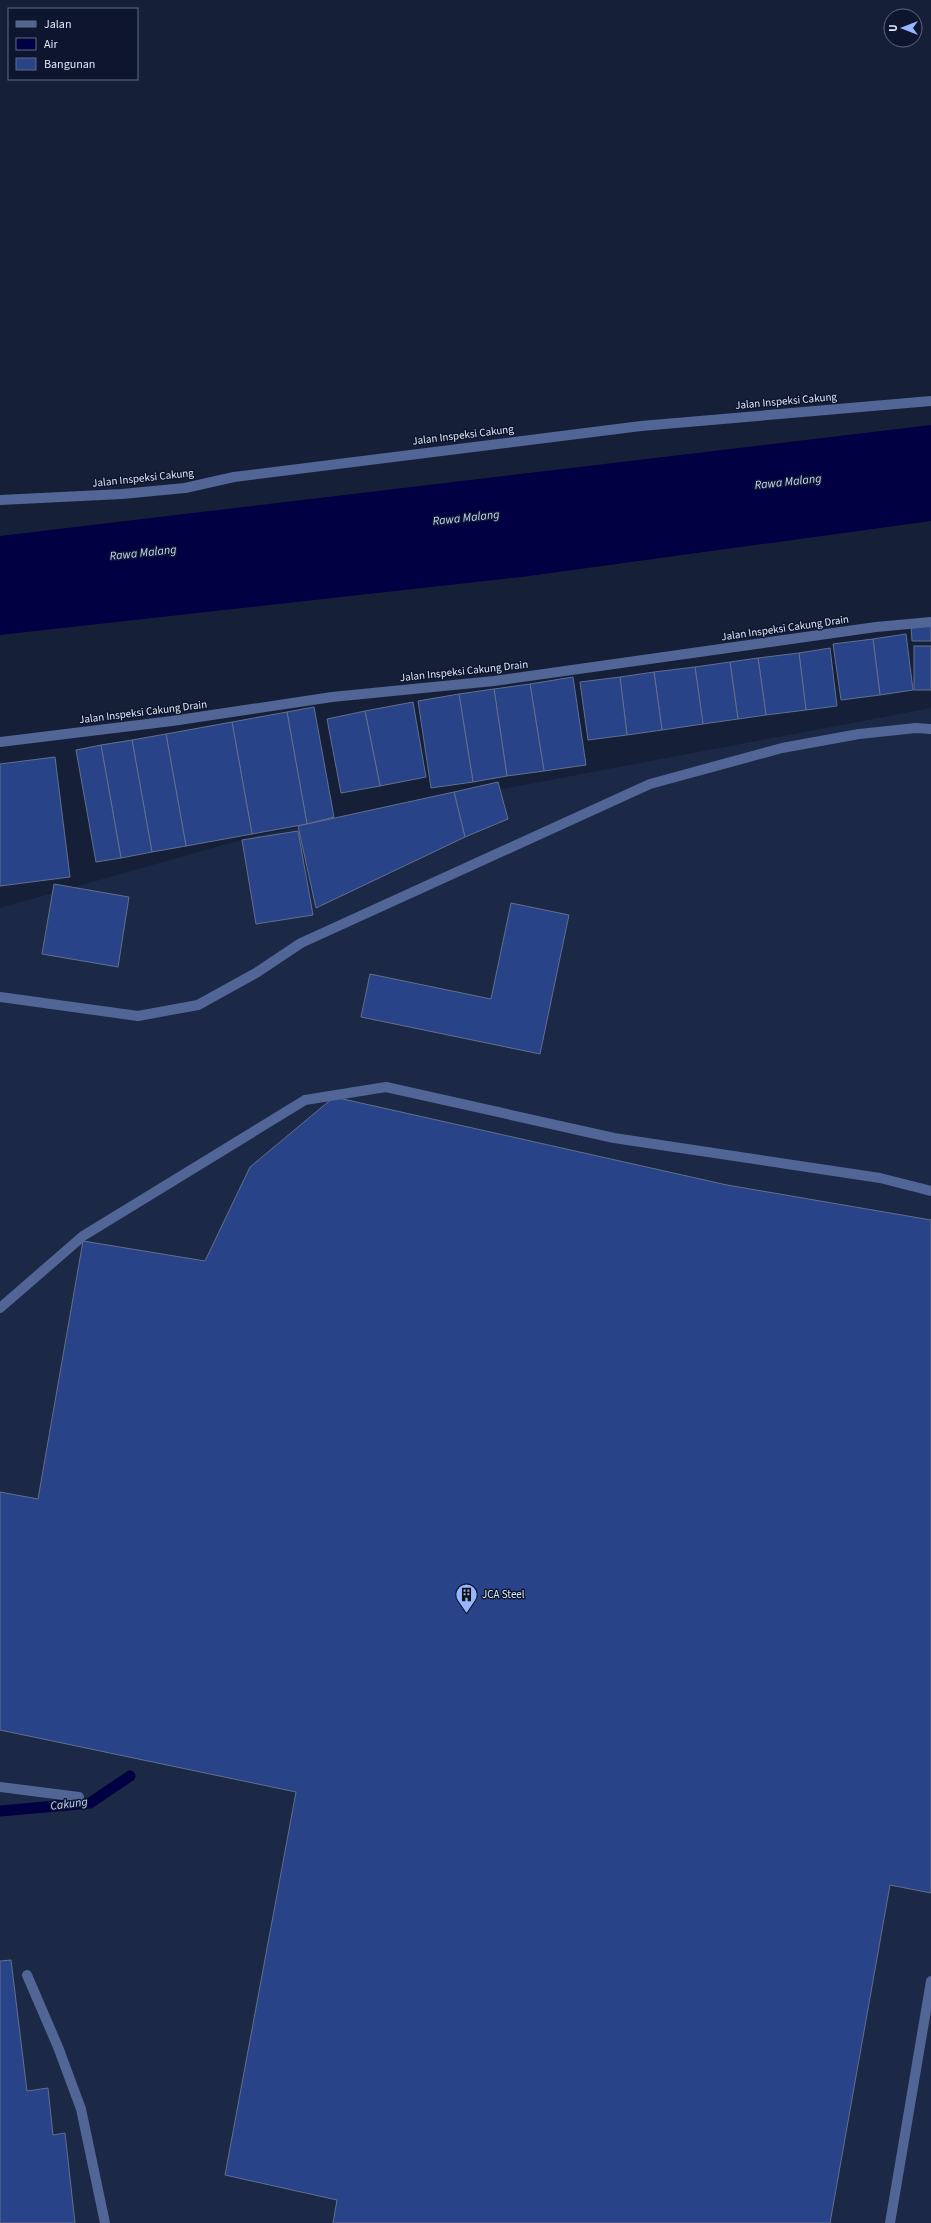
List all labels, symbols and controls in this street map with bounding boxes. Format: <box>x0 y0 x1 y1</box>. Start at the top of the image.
legend <box>8 8 138 80</box>
north arrow <box>883 8 923 48</box>
text: Jalan <box>44 16 71 33</box>
text: U <box>886 24 901 32</box>
text: Air <box>44 36 58 53</box>
text: Bangunan <box>44 56 95 73</box>
street label: Jalan Inspeksi Cakung <box>734 389 838 413</box>
street label: Jalan Inspeksi Cakung <box>411 421 515 449</box>
street label: Jalan Inspeksi Cakung <box>91 465 195 491</box>
water label: Rawa Malang <box>754 470 822 494</box>
water label: Rawa Malang <box>432 506 500 530</box>
water label: Rawa Malang <box>109 541 177 565</box>
street label: Jalan Inspeksi Cakung Drain <box>720 612 850 644</box>
street label: Jalan Inspeksi Cakung Drain <box>399 657 529 685</box>
street label: Jalan Inspeksi Cakung Drain <box>78 697 208 727</box>
building icon: JCA Steel <box>453 1581 479 1614</box>
place label: JCA Steel <box>482 1587 525 1602</box>
water label: Cakung <box>49 1793 89 1815</box>

